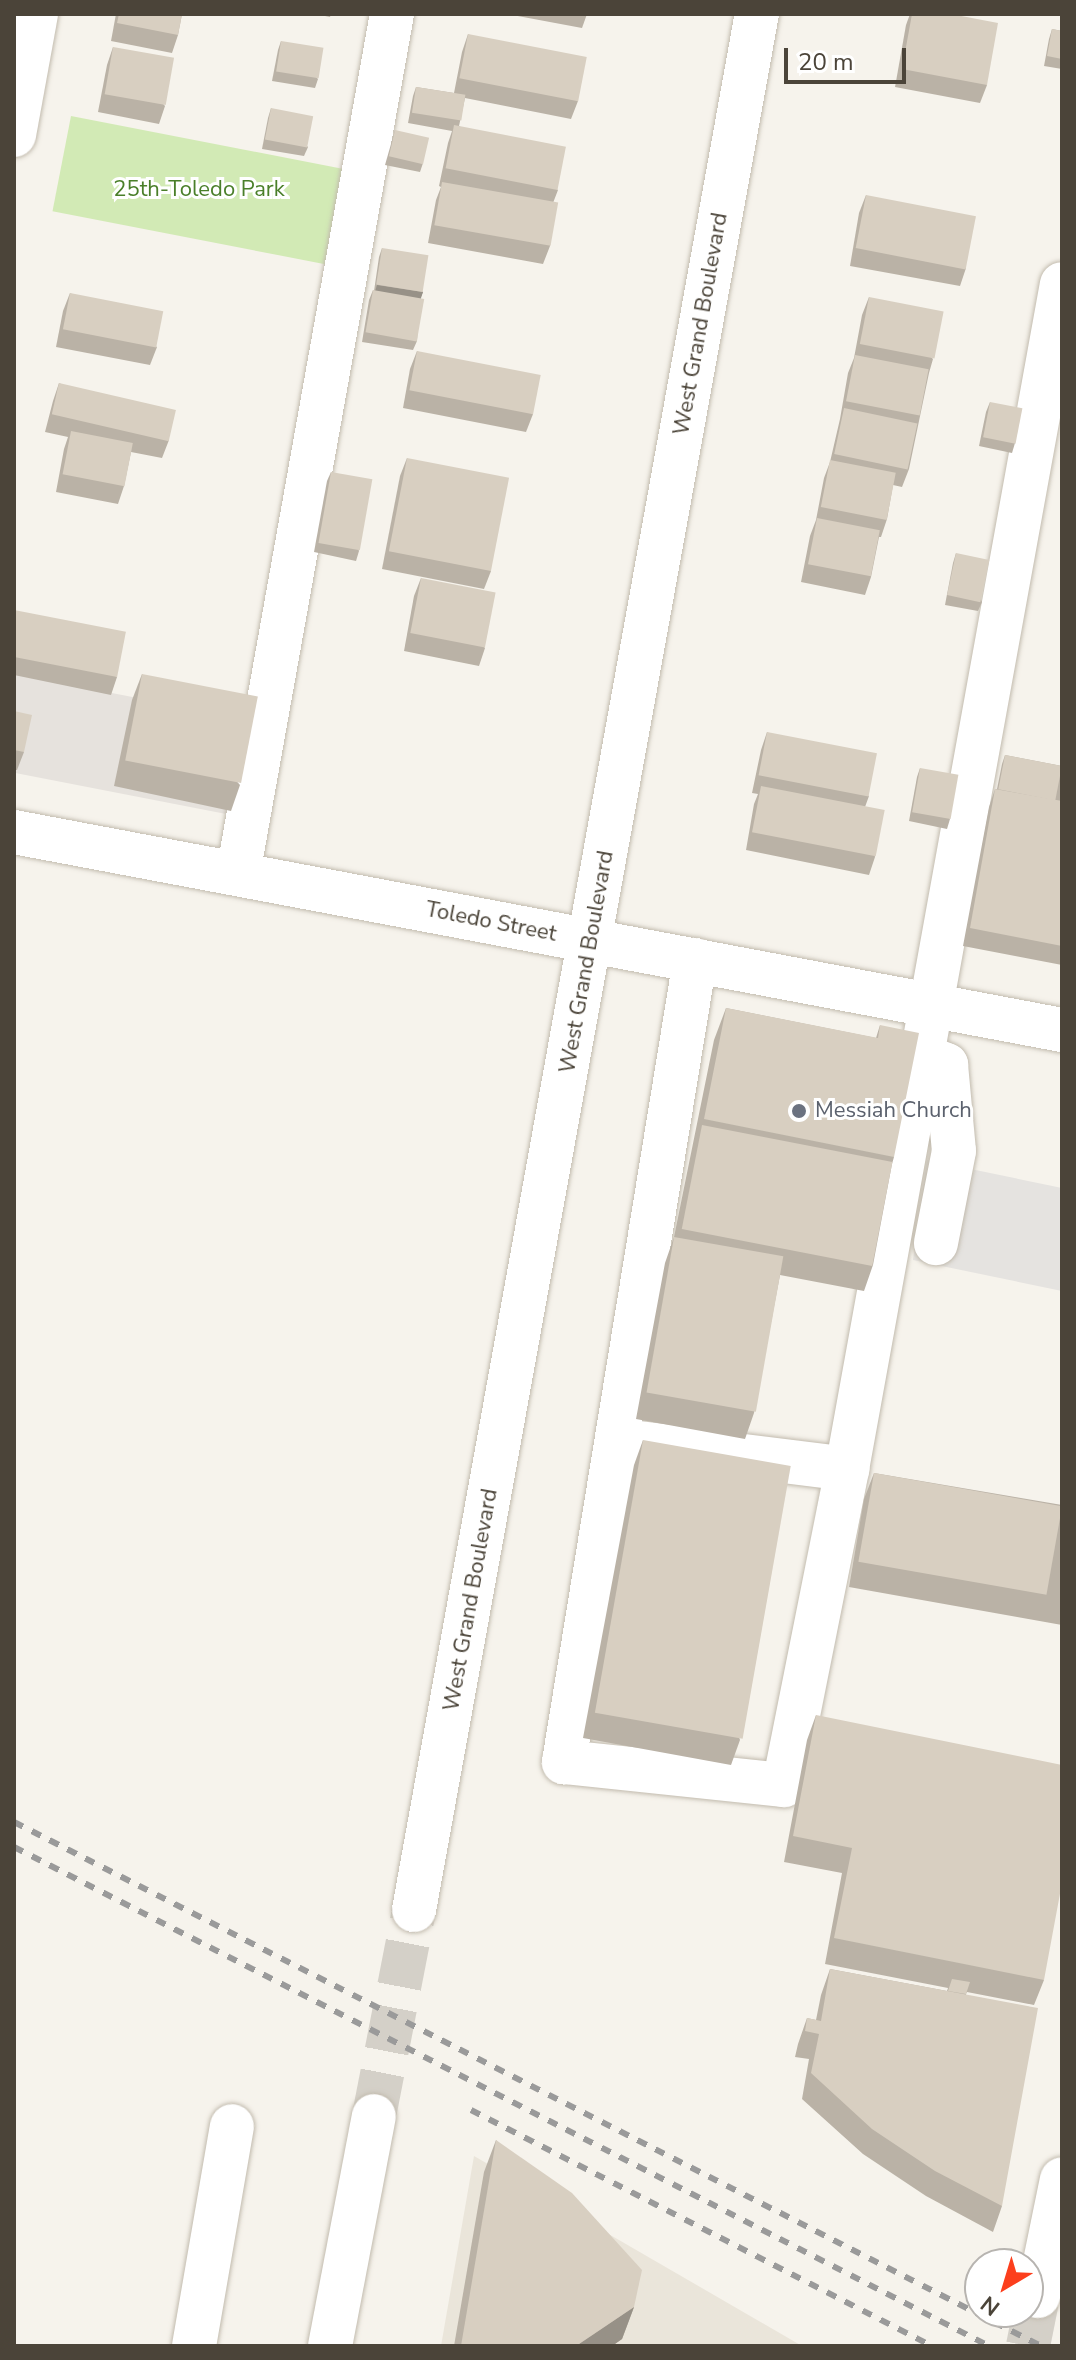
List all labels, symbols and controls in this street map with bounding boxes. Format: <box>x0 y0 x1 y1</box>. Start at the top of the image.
scale bar <box>788 32 910 82</box>
text: 20 m <box>798 46 854 78</box>
park label: 25th-Toledo Park <box>113 177 285 203</box>
street label: West Grand Boulevard <box>668 211 734 437</box>
street label: West Grand Boulevard <box>554 849 620 1075</box>
street label: Toledo Street <box>423 896 559 948</box>
place label: Messiah Church <box>815 1098 972 1124</box>
marker: Messiah Church <box>790 1102 808 1120</box>
street label: West Grand Boulevard <box>438 1487 504 1713</box>
north arrow <box>964 2248 1044 2328</box>
text: N <box>975 2288 1006 2322</box>

